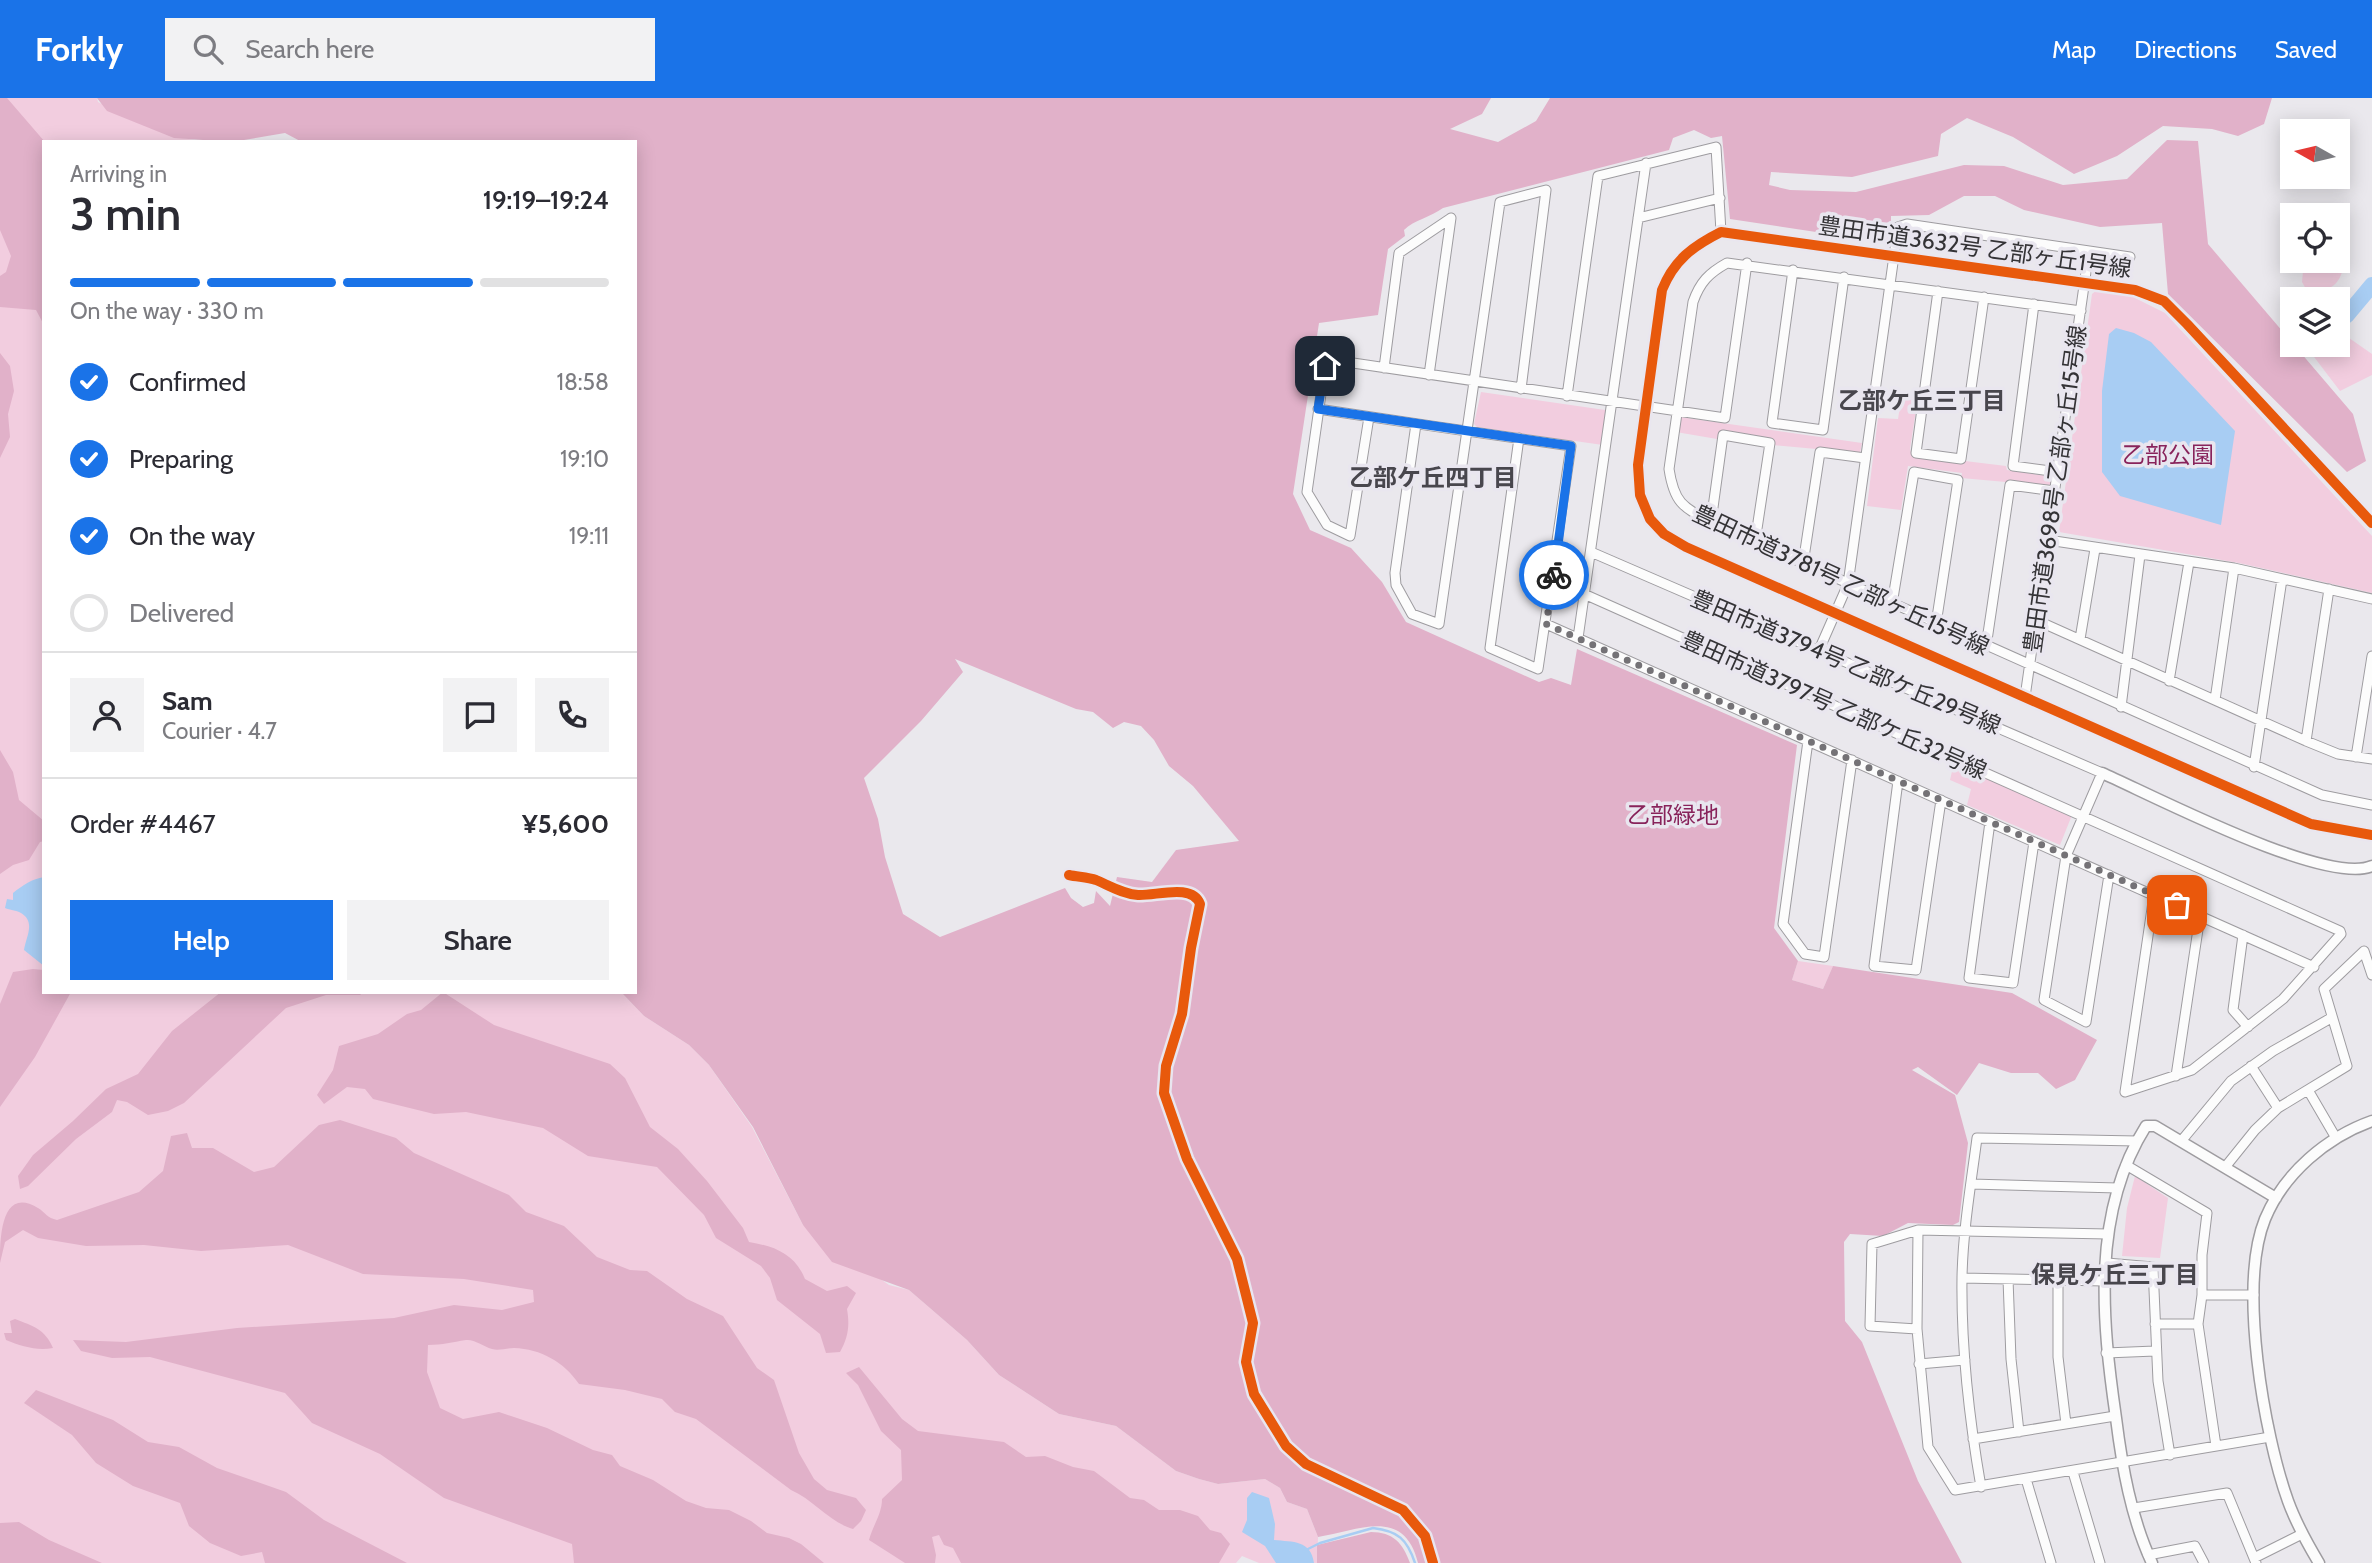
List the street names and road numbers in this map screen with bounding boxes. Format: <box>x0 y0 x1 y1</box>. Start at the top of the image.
street label: 豊田市道3632号 乙部ヶ丘1号線 <box>1817 211 2133 283</box>
street label: 豊田市道3698号 乙部ヶ丘15号線 <box>2018 323 2092 655</box>
street label: 豊田市道3781号 乙部ヶ丘15号線 <box>1688 499 1994 661</box>
street label: 豊田市道3794号 乙部ケ丘29号線 <box>1687 584 2005 740</box>
street label: 豊田市道3797号 乙部ケ丘32号線 <box>1677 625 1991 785</box>

